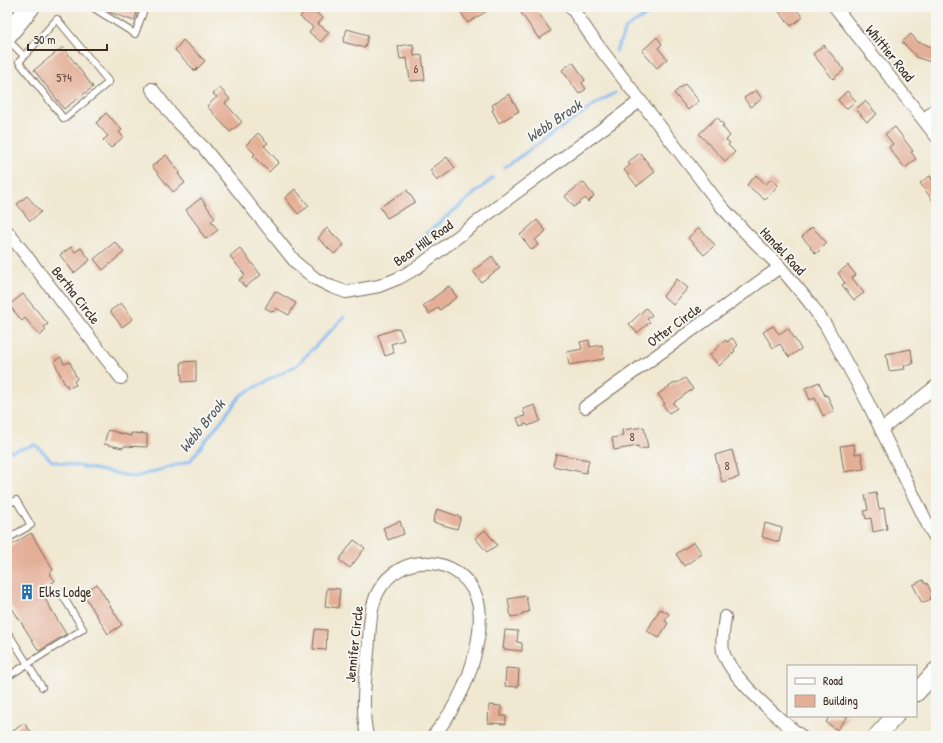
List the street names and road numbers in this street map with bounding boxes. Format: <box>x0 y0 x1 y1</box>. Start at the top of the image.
street label: Whittier Road <box>862 20 919 85</box>
street label: Bear Hill Road <box>389 215 457 270</box>
street label: Handel Road <box>756 222 811 279</box>
street label: Bertha Circle <box>48 262 105 328</box>
street label: Otter Circle <box>643 298 705 351</box>
street label: Jennifer Circle <box>340 604 367 683</box>

